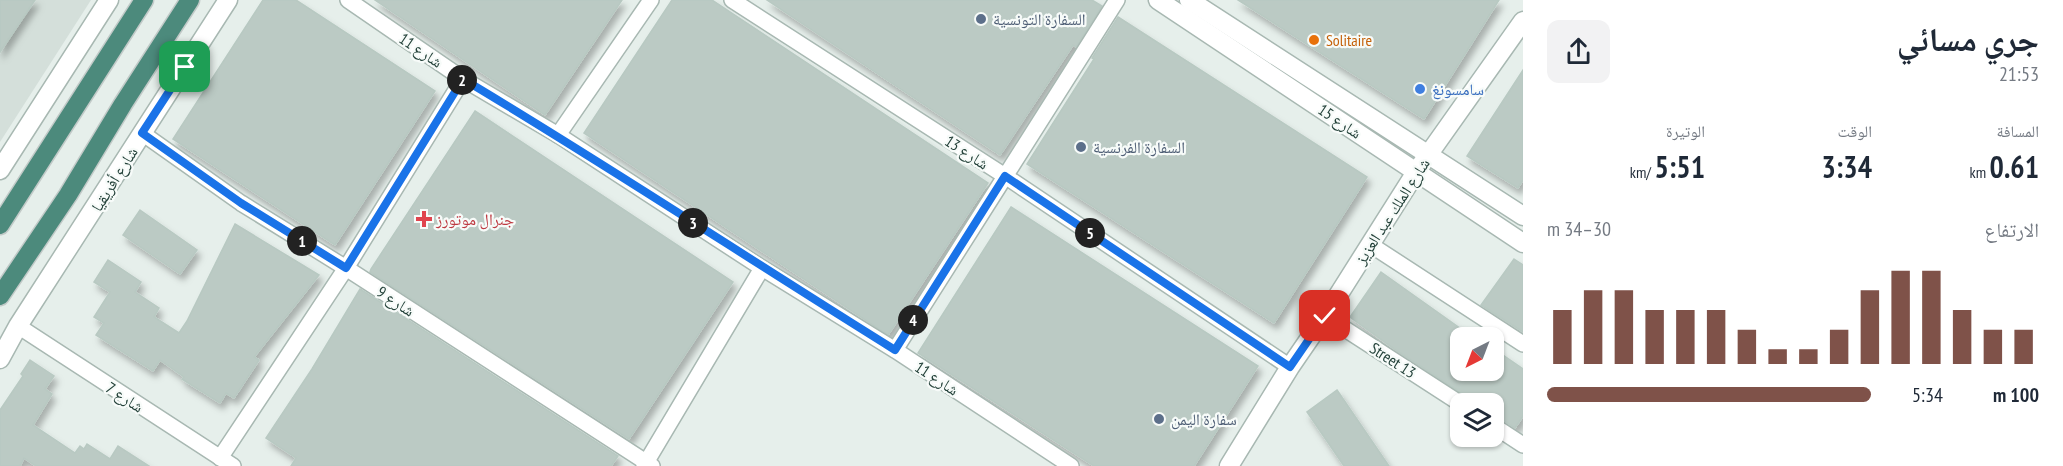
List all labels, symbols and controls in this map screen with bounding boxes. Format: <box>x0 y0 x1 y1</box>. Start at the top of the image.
place label: السفارة التونسية <box>993 9 1086 29</box>
marker: السفارة التونسية <box>974 12 988 26</box>
text: جري مسائي <box>1897 17 2039 60</box>
button: share <box>1547 20 1610 83</box>
street label: شارع 11 <box>395 28 447 73</box>
place label: Solitaire <box>1326 30 1372 50</box>
marker: Solitaire <box>1307 33 1321 47</box>
pin <box>159 41 210 92</box>
icon: arrive <box>168 50 201 83</box>
text: 21:53 <box>1999 61 2039 87</box>
pin: 2 <box>447 65 477 95</box>
text: 2 <box>458 70 466 90</box>
place label: سامسونغ <box>1432 79 1484 100</box>
marker: سامسونغ <box>1413 82 1427 96</box>
street label: شارع 15 <box>1314 99 1366 144</box>
text: الوتيرة <box>1666 121 1705 141</box>
text: الوقت <box>1838 121 1872 141</box>
text: المسافة <box>1997 121 2039 141</box>
street label: شارع 13 <box>941 130 993 174</box>
place label: السفارة الفرنسية <box>1093 137 1185 157</box>
marker: السفارة الفرنسية <box>1074 140 1088 154</box>
street label: شارع أفريقيا <box>86 143 142 215</box>
text: 5:51 <box>1654 147 1705 186</box>
text: 3:34 <box>1821 147 1872 186</box>
text: 0.61 <box>1990 147 2039 186</box>
street label: شارع الملك عبد العزيز <box>1350 154 1435 269</box>
text: /km <box>1630 162 1654 182</box>
text: km <box>1970 162 1990 182</box>
pin: 3 <box>678 208 708 238</box>
place label: جنرال موتورز <box>435 209 514 230</box>
marker: جنرال موتورز <box>417 212 431 226</box>
text: 3 <box>689 213 697 233</box>
text: 30–34 m <box>1547 216 1611 242</box>
text: الارتفاع <box>1984 217 2039 243</box>
pin: 5 <box>1075 218 1105 248</box>
text: 5 <box>1086 223 1094 243</box>
pin: 1 <box>287 226 317 256</box>
text: 1 <box>298 231 306 251</box>
street label: شارع 9 <box>373 281 419 321</box>
pin <box>1299 290 1350 341</box>
icon: check <box>1308 299 1341 332</box>
pin: 4 <box>898 305 928 335</box>
text: 4 <box>909 310 917 330</box>
north arrow <box>1450 327 1504 381</box>
map controls <box>1450 327 1504 447</box>
street label: Street 13 <box>1366 338 1420 382</box>
street label: شارع 11 <box>911 356 963 400</box>
street label: شارع 7 <box>102 377 148 417</box>
text: 5:34 <box>1912 382 1943 408</box>
text: 100 m <box>1993 382 2039 408</box>
button: layers <box>1450 393 1504 447</box>
place label: سفارة اليمن <box>1171 409 1237 430</box>
marker: سفارة اليمن <box>1152 412 1166 426</box>

